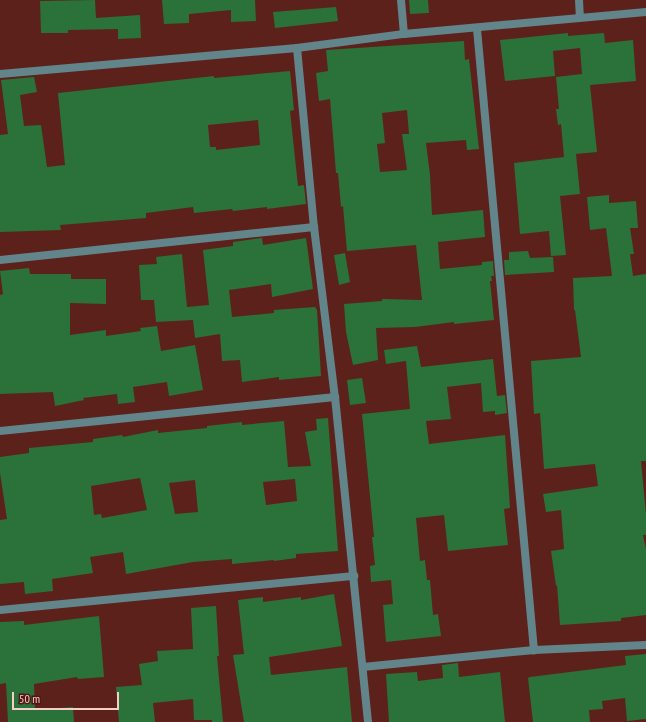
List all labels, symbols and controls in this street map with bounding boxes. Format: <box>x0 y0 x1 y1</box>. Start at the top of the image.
scale bar <box>14 684 121 710</box>
text: 50 m <box>19 691 40 706</box>

